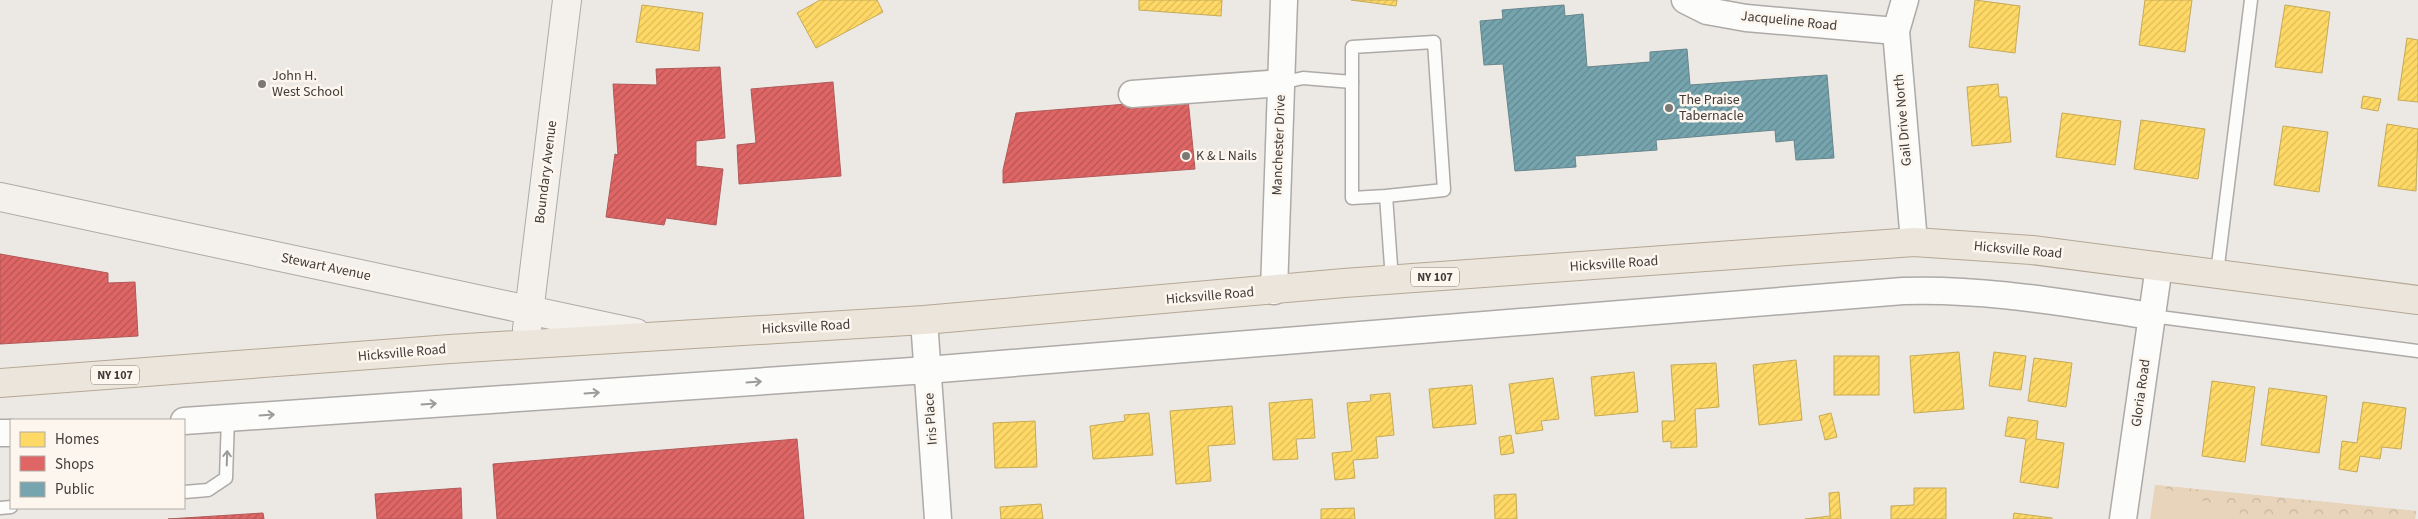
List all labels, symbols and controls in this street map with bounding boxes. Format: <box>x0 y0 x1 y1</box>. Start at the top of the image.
street label: Jacqueline Road <box>1740 6 1838 36</box>
place label: John H. West School <box>272 66 344 102</box>
street label: Gail Drive North <box>1889 73 1917 167</box>
marker: John H. West School <box>256 78 268 90</box>
place label: The Praise Tabernacle <box>1679 90 1744 126</box>
street label: Manchester Drive <box>1267 94 1291 196</box>
marker: The Praise Tabernacle <box>1663 102 1675 114</box>
street label: Boundary Avenue <box>530 119 562 225</box>
place label: K & L Nails <box>1196 146 1257 166</box>
marker: K & L Nails <box>1180 150 1192 162</box>
street label: Hicksville Road <box>1973 236 2063 264</box>
street label: Stewart Avenue <box>279 248 373 286</box>
street label: Hicksville Road <box>1569 251 1659 277</box>
road number: NY 107 <box>1411 268 1459 286</box>
street label: Hicksville Road <box>1165 282 1255 310</box>
street label: Hicksville Road <box>761 315 851 339</box>
street label: Hicksville Road <box>357 339 447 367</box>
street label: Gloria Road <box>2126 358 2156 428</box>
road number: NY 107 <box>91 366 139 384</box>
one-way arrow <box>745 378 761 387</box>
one-way arrow <box>583 389 599 398</box>
street label: Iris Place <box>919 392 943 446</box>
one-way arrow <box>421 400 437 409</box>
one-way arrow <box>259 411 275 420</box>
legend <box>10 419 185 509</box>
text: Homes <box>55 429 99 450</box>
one-way arrow <box>222 450 231 466</box>
text: Shops <box>55 454 94 475</box>
text: Public <box>55 479 94 500</box>

